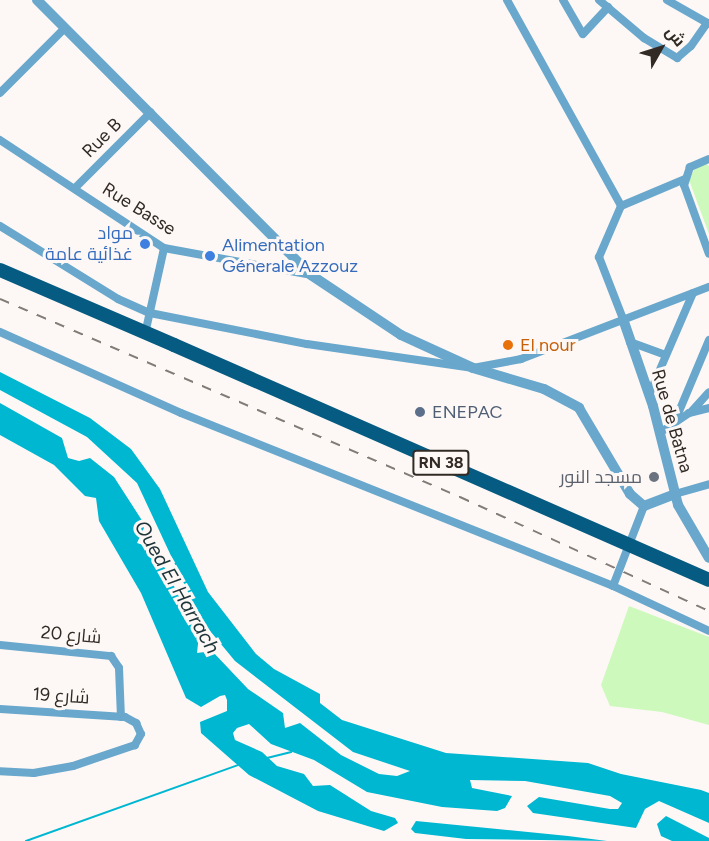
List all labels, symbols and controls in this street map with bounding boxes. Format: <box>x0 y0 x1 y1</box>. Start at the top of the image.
north arrow <box>631 18 691 78</box>
text: ش <box>662 22 689 50</box>
street label: Rue B <box>78 114 126 162</box>
street label: Rue Basse <box>98 178 180 240</box>
place label: مواد غذائية عامة <box>45 223 133 266</box>
place label: Alimentation Génerale Azzouz <box>222 235 358 278</box>
marker: مواد غذائية عامة <box>138 237 152 251</box>
marker: Alimentation Génerale Azzouz <box>203 249 217 263</box>
place label: El nour <box>520 334 576 356</box>
marker: El nour <box>501 338 515 352</box>
street label: Rue de Batna <box>647 367 697 475</box>
place label: ENEPAC <box>432 401 502 423</box>
marker: ENEPAC <box>413 405 427 419</box>
road number: RN 38 <box>411 450 471 476</box>
place label: مسجد النور <box>560 466 642 488</box>
marker: مسجد النور <box>647 470 661 484</box>
water label: Oued El Harrach <box>129 516 225 658</box>
street label: شارع 20 <box>40 622 102 648</box>
street label: شارع 19 <box>32 683 90 709</box>

